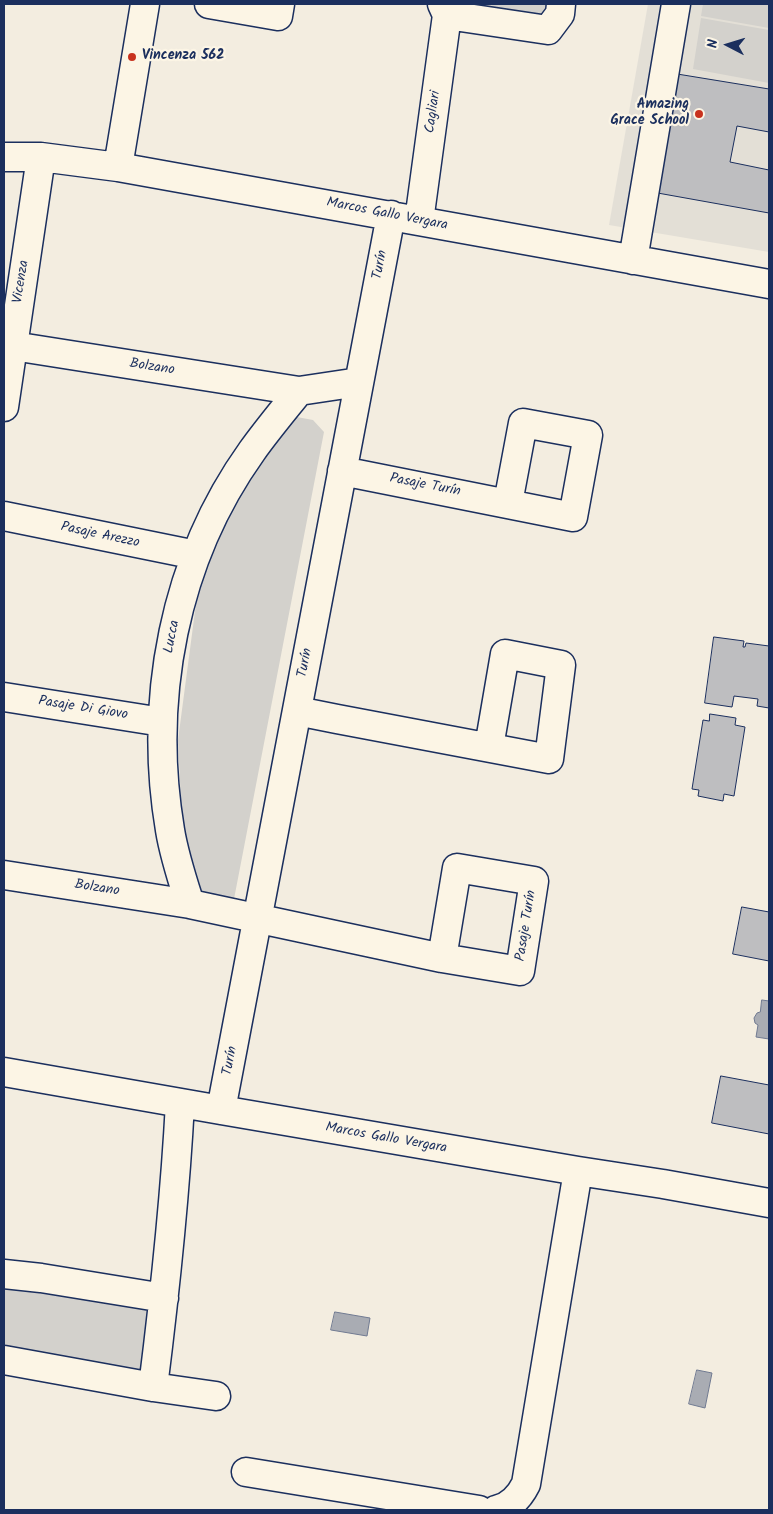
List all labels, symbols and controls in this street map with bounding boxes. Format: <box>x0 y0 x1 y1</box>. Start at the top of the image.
north arrow <box>703 20 753 70</box>
text: N <box>702 38 724 49</box>
place label: Vincenza 562 <box>142 49 224 65</box>
marker: Vincenza 562 <box>126 51 138 63</box>
street label: Cagliari <box>423 90 445 134</box>
place label: Amazing Grace School <box>610 98 689 130</box>
marker: Amazing Grace School <box>693 108 705 120</box>
street label: Marcos Gallo Vergara <box>325 195 449 235</box>
street label: Turín <box>370 249 392 281</box>
street label: Vicenza <box>10 259 34 305</box>
street label: Bolzano <box>128 356 176 380</box>
street label: Pasaje Turín <box>388 471 462 501</box>
street label: Pasaje Arezzo <box>59 519 141 553</box>
street label: Lucca <box>162 619 184 655</box>
street label: Turín <box>295 647 317 679</box>
street label: Pasaje Di Giovo <box>37 694 129 724</box>
street label: Bolzano <box>73 877 121 901</box>
street label: Pasaje Turín <box>513 889 541 963</box>
street label: Turín <box>220 1045 242 1077</box>
street label: Marcos Gallo Vergara <box>324 1120 448 1158</box>

